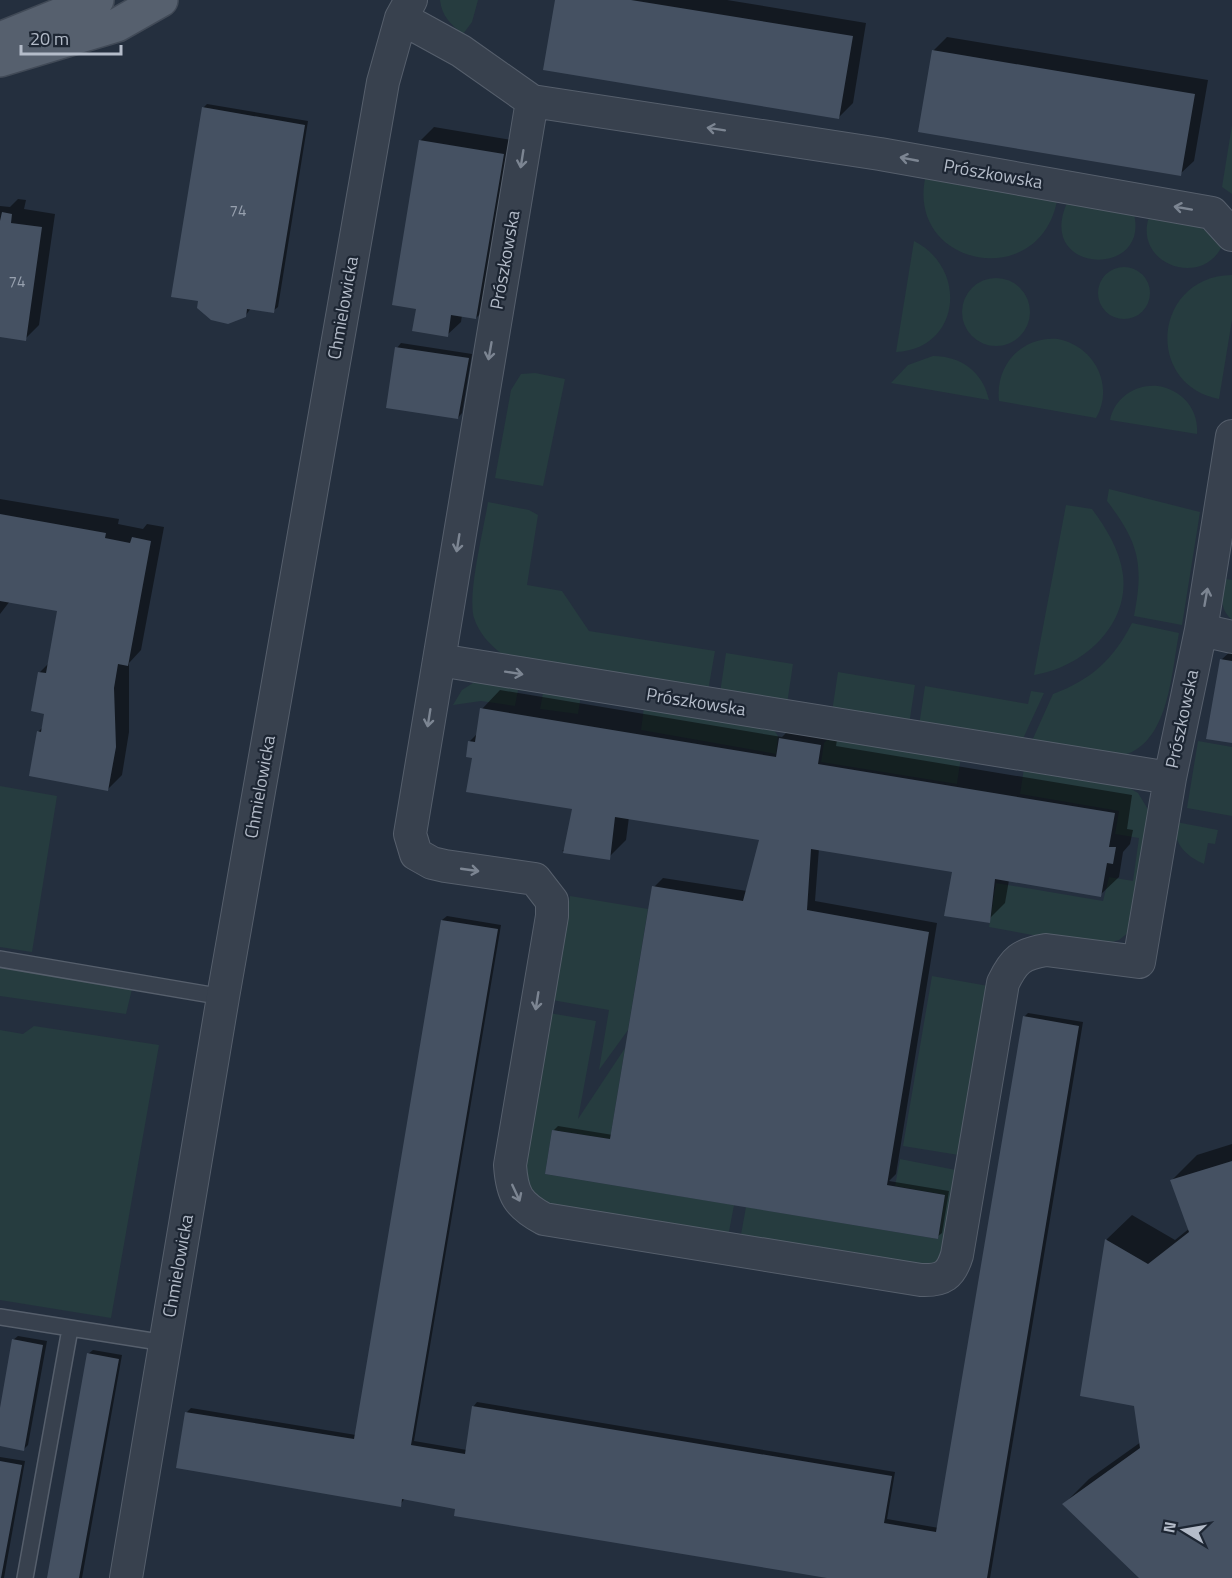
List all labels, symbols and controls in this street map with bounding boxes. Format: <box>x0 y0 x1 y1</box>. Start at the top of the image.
scale bar <box>21 18 122 56</box>
text: 20 m <box>30 25 69 52</box>
one-way arrow <box>707 123 726 134</box>
one-way arrow <box>516 148 527 168</box>
street label: Prószkowska <box>941 152 1045 196</box>
one-way arrow <box>899 153 919 164</box>
house number: 74 <box>230 199 246 222</box>
one-way arrow <box>1174 202 1194 213</box>
street label: Prószkowska <box>483 208 527 312</box>
street label: Chmielowicka <box>320 254 365 362</box>
house number: 74 <box>9 270 25 293</box>
one-way arrow <box>484 341 495 360</box>
one-way arrow <box>452 533 463 553</box>
one-way arrow <box>1201 587 1212 607</box>
one-way arrow <box>504 667 524 678</box>
street label: Prószkowska <box>1158 667 1205 771</box>
street label: Prószkowska <box>644 680 748 723</box>
one-way arrow <box>423 708 434 727</box>
street label: Chmielowicka <box>237 733 282 841</box>
one-way arrow <box>459 864 479 875</box>
one-way arrow <box>532 991 543 1010</box>
one-way arrow <box>510 1183 522 1201</box>
street label: Chmielowicka <box>155 1212 200 1320</box>
north arrow <box>1154 1500 1214 1560</box>
text: N <box>1156 1519 1182 1535</box>

